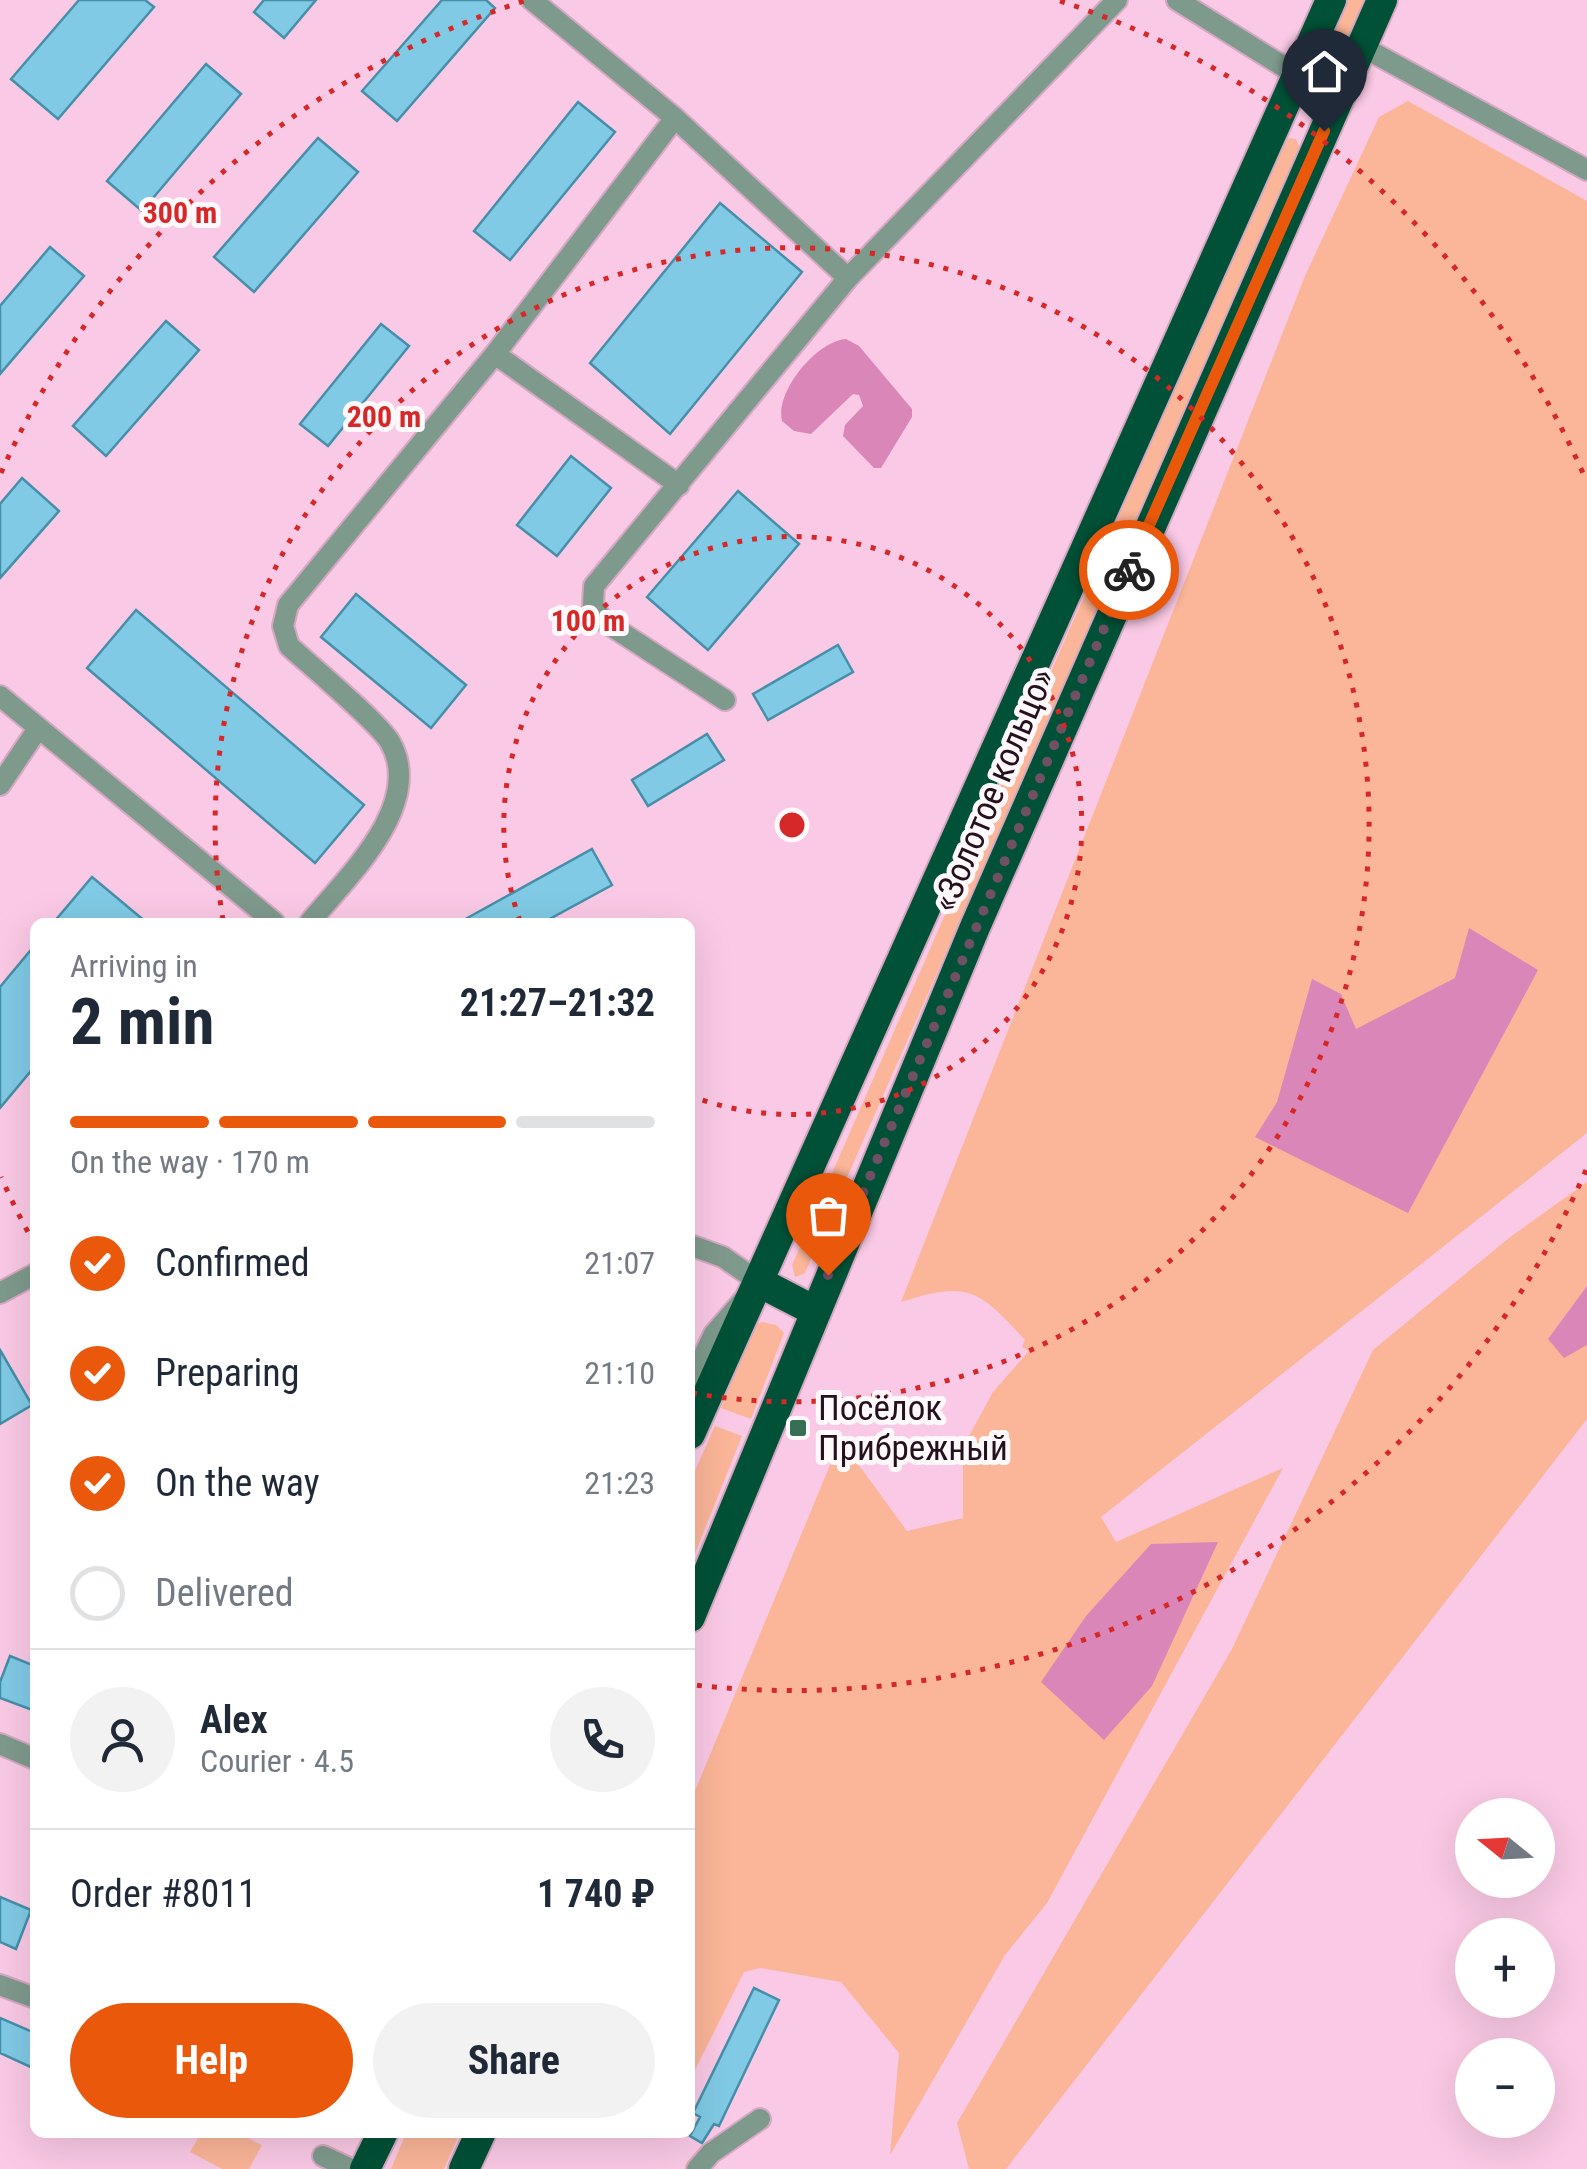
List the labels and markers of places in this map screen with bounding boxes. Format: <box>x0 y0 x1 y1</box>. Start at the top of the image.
pin <box>1282 29 1367 132</box>
centre of rings <box>774 807 810 843</box>
pin <box>786 1173 871 1276</box>
place label: Посёлок Прибрежный <box>818 1388 1008 1469</box>
marker: Посёлок Прибрежный <box>787 1417 809 1439</box>

